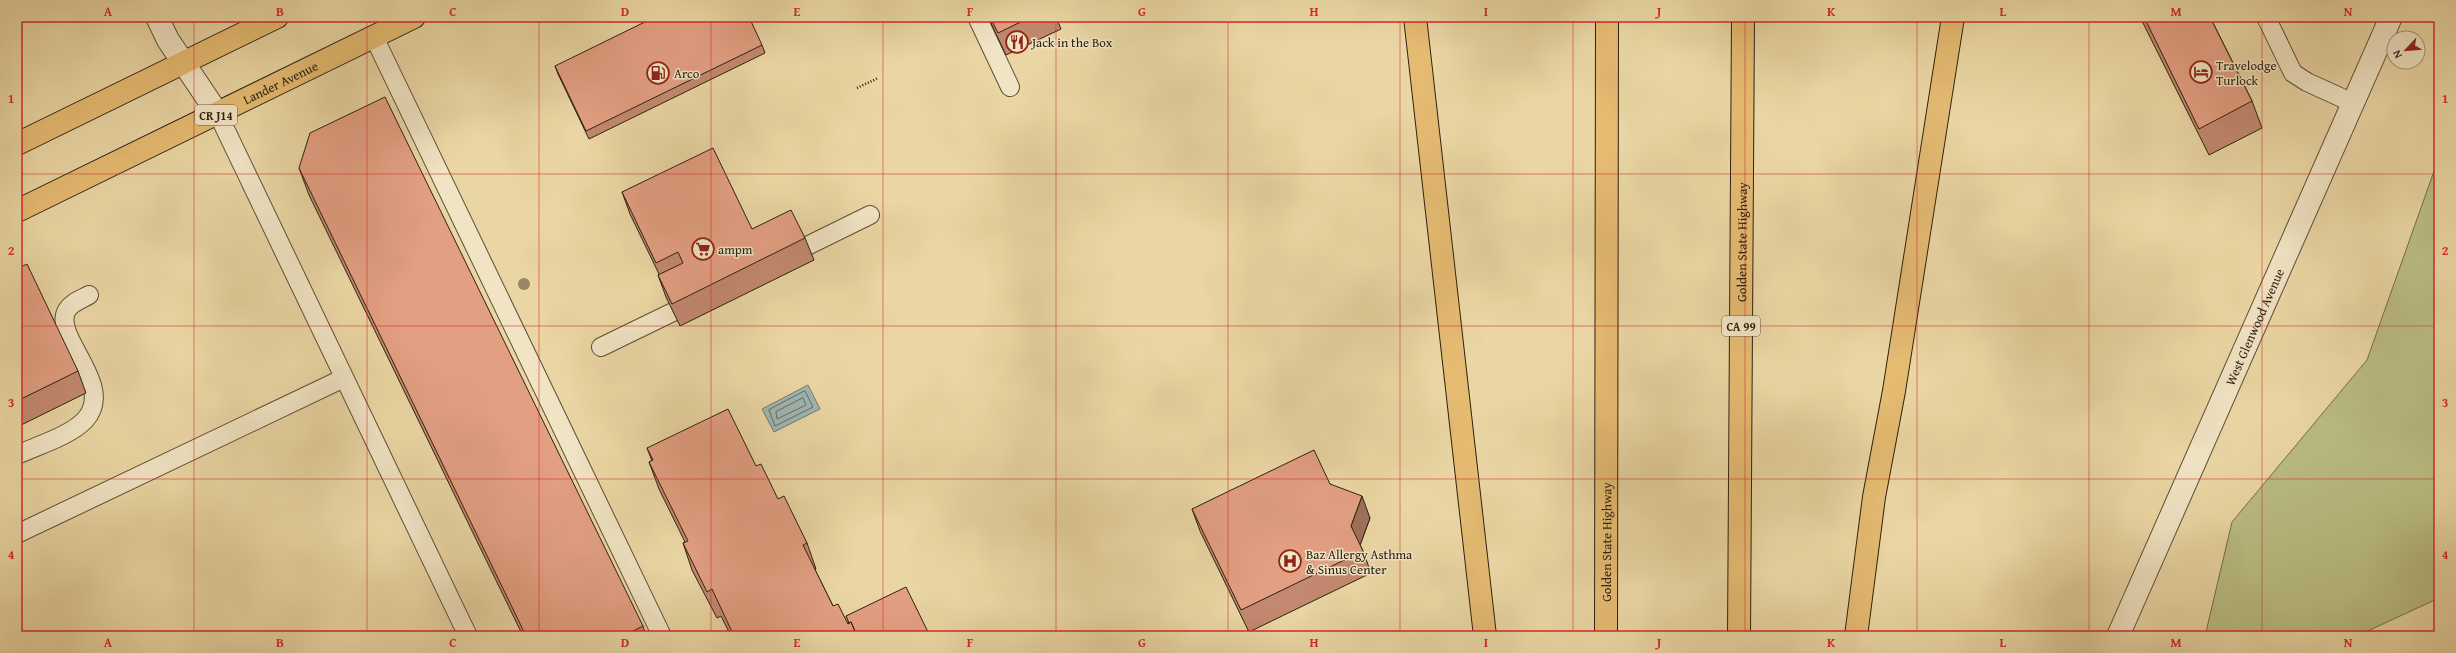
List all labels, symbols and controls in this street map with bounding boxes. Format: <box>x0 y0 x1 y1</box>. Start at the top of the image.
text: A <box>104 2 113 21</box>
text: B <box>276 2 284 21</box>
text: C <box>449 2 457 21</box>
text: D <box>621 2 629 21</box>
text: E <box>794 2 801 21</box>
text: F <box>967 2 974 21</box>
text: G <box>1138 2 1146 21</box>
text: H <box>1309 2 1319 21</box>
text: I <box>1484 2 1488 21</box>
text: J <box>1655 2 1662 21</box>
text: K <box>1827 2 1836 21</box>
text: L <box>2000 2 2007 21</box>
text: M <box>2170 2 2182 21</box>
text: N <box>2344 2 2353 21</box>
restaurant icon: Jack in the Box <box>1004 29 1030 55</box>
north arrow <box>2386 30 2426 70</box>
place label: Jack in the Box <box>1030 33 1113 52</box>
text: N <box>2388 47 2406 61</box>
street label: Lander Avenue <box>240 56 321 109</box>
place label: Travelodge Turlock <box>2216 56 2277 90</box>
hotel icon: Travelodge Turlock <box>2188 59 2214 85</box>
fuel station icon: Arco <box>645 60 671 86</box>
place label: Arco <box>674 64 700 83</box>
text: 1 <box>8 89 14 108</box>
text: 1 <box>2442 89 2448 108</box>
road number: CR J14 <box>195 105 237 125</box>
street label: Golden State Highway <box>1732 182 1751 302</box>
supermarket icon: ampm <box>690 236 716 262</box>
place label: ampm <box>718 240 753 259</box>
text: 2 <box>8 241 15 260</box>
text: 2 <box>2442 241 2449 260</box>
street label: West Glenwood Avenue <box>2220 265 2289 388</box>
road number: CA 99 <box>1722 316 1760 336</box>
text: 3 <box>8 393 14 412</box>
text: 3 <box>2442 393 2448 412</box>
street label: Golden State Highway <box>1597 482 1616 602</box>
text: 4 <box>8 545 15 564</box>
place label: Baz Allergy Asthma & Sinus Center <box>1306 545 1413 579</box>
text: 4 <box>2442 545 2449 564</box>
hospital icon: Baz Allergy Asthma & Sinus Center <box>1277 548 1303 574</box>
text: A <box>104 633 113 652</box>
text: B <box>276 633 284 652</box>
text: C <box>449 633 457 652</box>
text: D <box>621 633 629 652</box>
text: E <box>794 633 801 652</box>
text: F <box>967 633 974 652</box>
text: G <box>1138 633 1146 652</box>
text: H <box>1309 633 1319 652</box>
text: I <box>1484 633 1488 652</box>
text: J <box>1655 633 1662 652</box>
text: K <box>1827 633 1836 652</box>
text: L <box>2000 633 2007 652</box>
text: M <box>2170 633 2182 652</box>
text: N <box>2344 633 2353 652</box>

